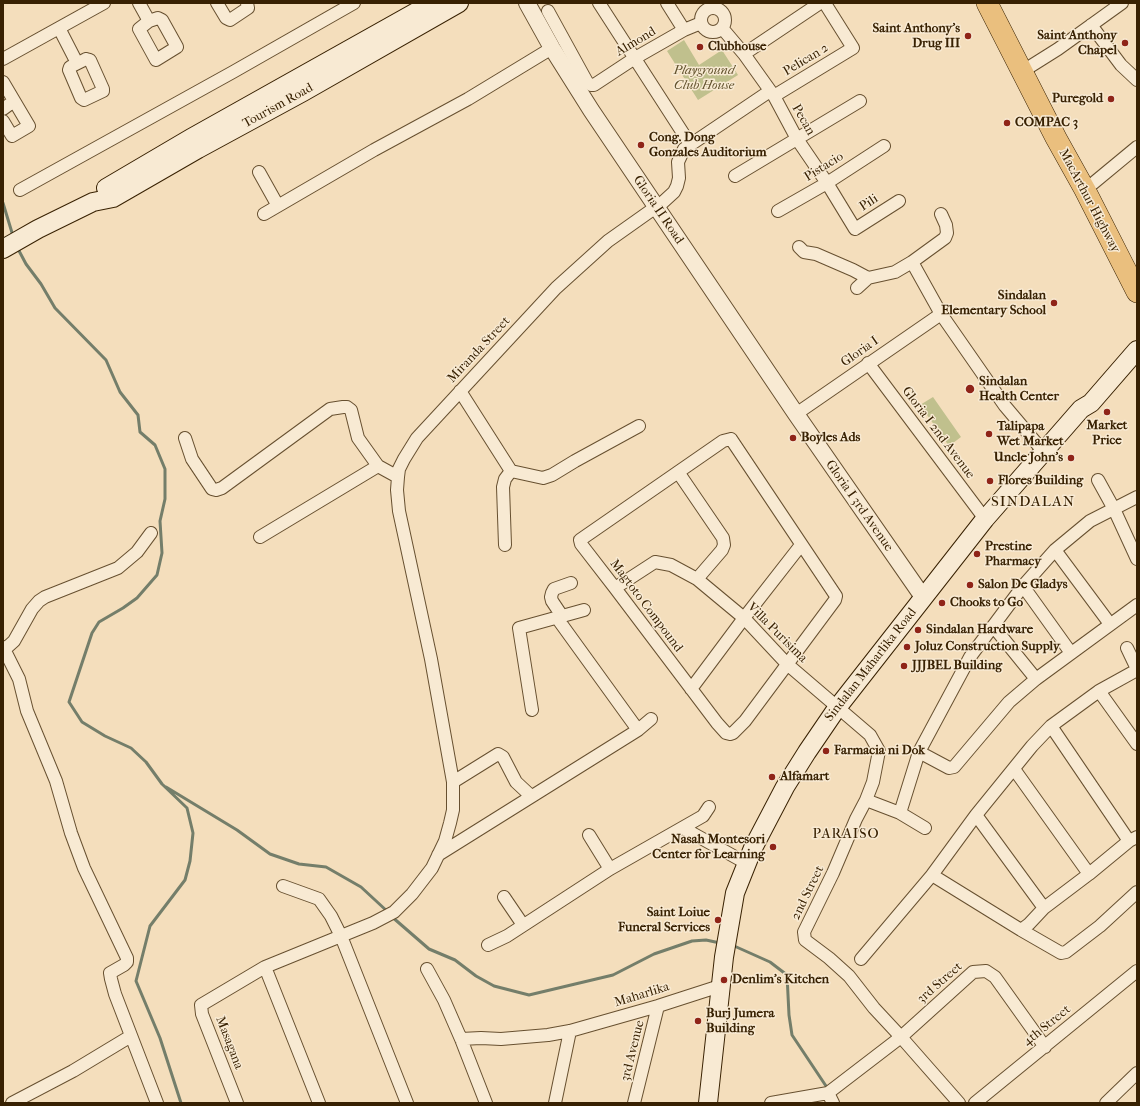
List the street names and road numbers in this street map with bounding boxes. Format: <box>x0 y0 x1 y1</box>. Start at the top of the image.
street label: Almond <box>613 24 659 60</box>
street label: Pelican 2 <box>781 40 831 80</box>
street label: Tourism Road <box>240 80 316 132</box>
street label: Pecan <box>788 102 818 138</box>
street label: MacArthur Highway <box>1055 146 1123 256</box>
street label: Pistacio <box>802 149 846 185</box>
street label: Gloria II Road <box>629 173 687 247</box>
street label: Pili <box>857 191 881 215</box>
street label: Miranda Street <box>444 314 514 386</box>
street label: Gloria I <box>838 333 882 371</box>
street label: Gloria I 2nd Avenue <box>898 384 978 482</box>
street label: Gloria I 3rd Avenue <box>822 457 896 555</box>
street label: Magtoto Compound <box>606 557 686 655</box>
street label: Villa Purisima <box>744 600 810 666</box>
street label: Sindalan Maharlika Road <box>822 605 920 725</box>
street label: 2nd Street <box>788 863 828 923</box>
street label: 3rd Street <box>914 959 966 1007</box>
street label: Maharlika <box>613 979 671 1011</box>
street label: 4th Street <box>1020 1002 1074 1050</box>
street label: Masagana <box>212 1014 246 1072</box>
street label: 3rd Avenue <box>618 1019 648 1083</box>

